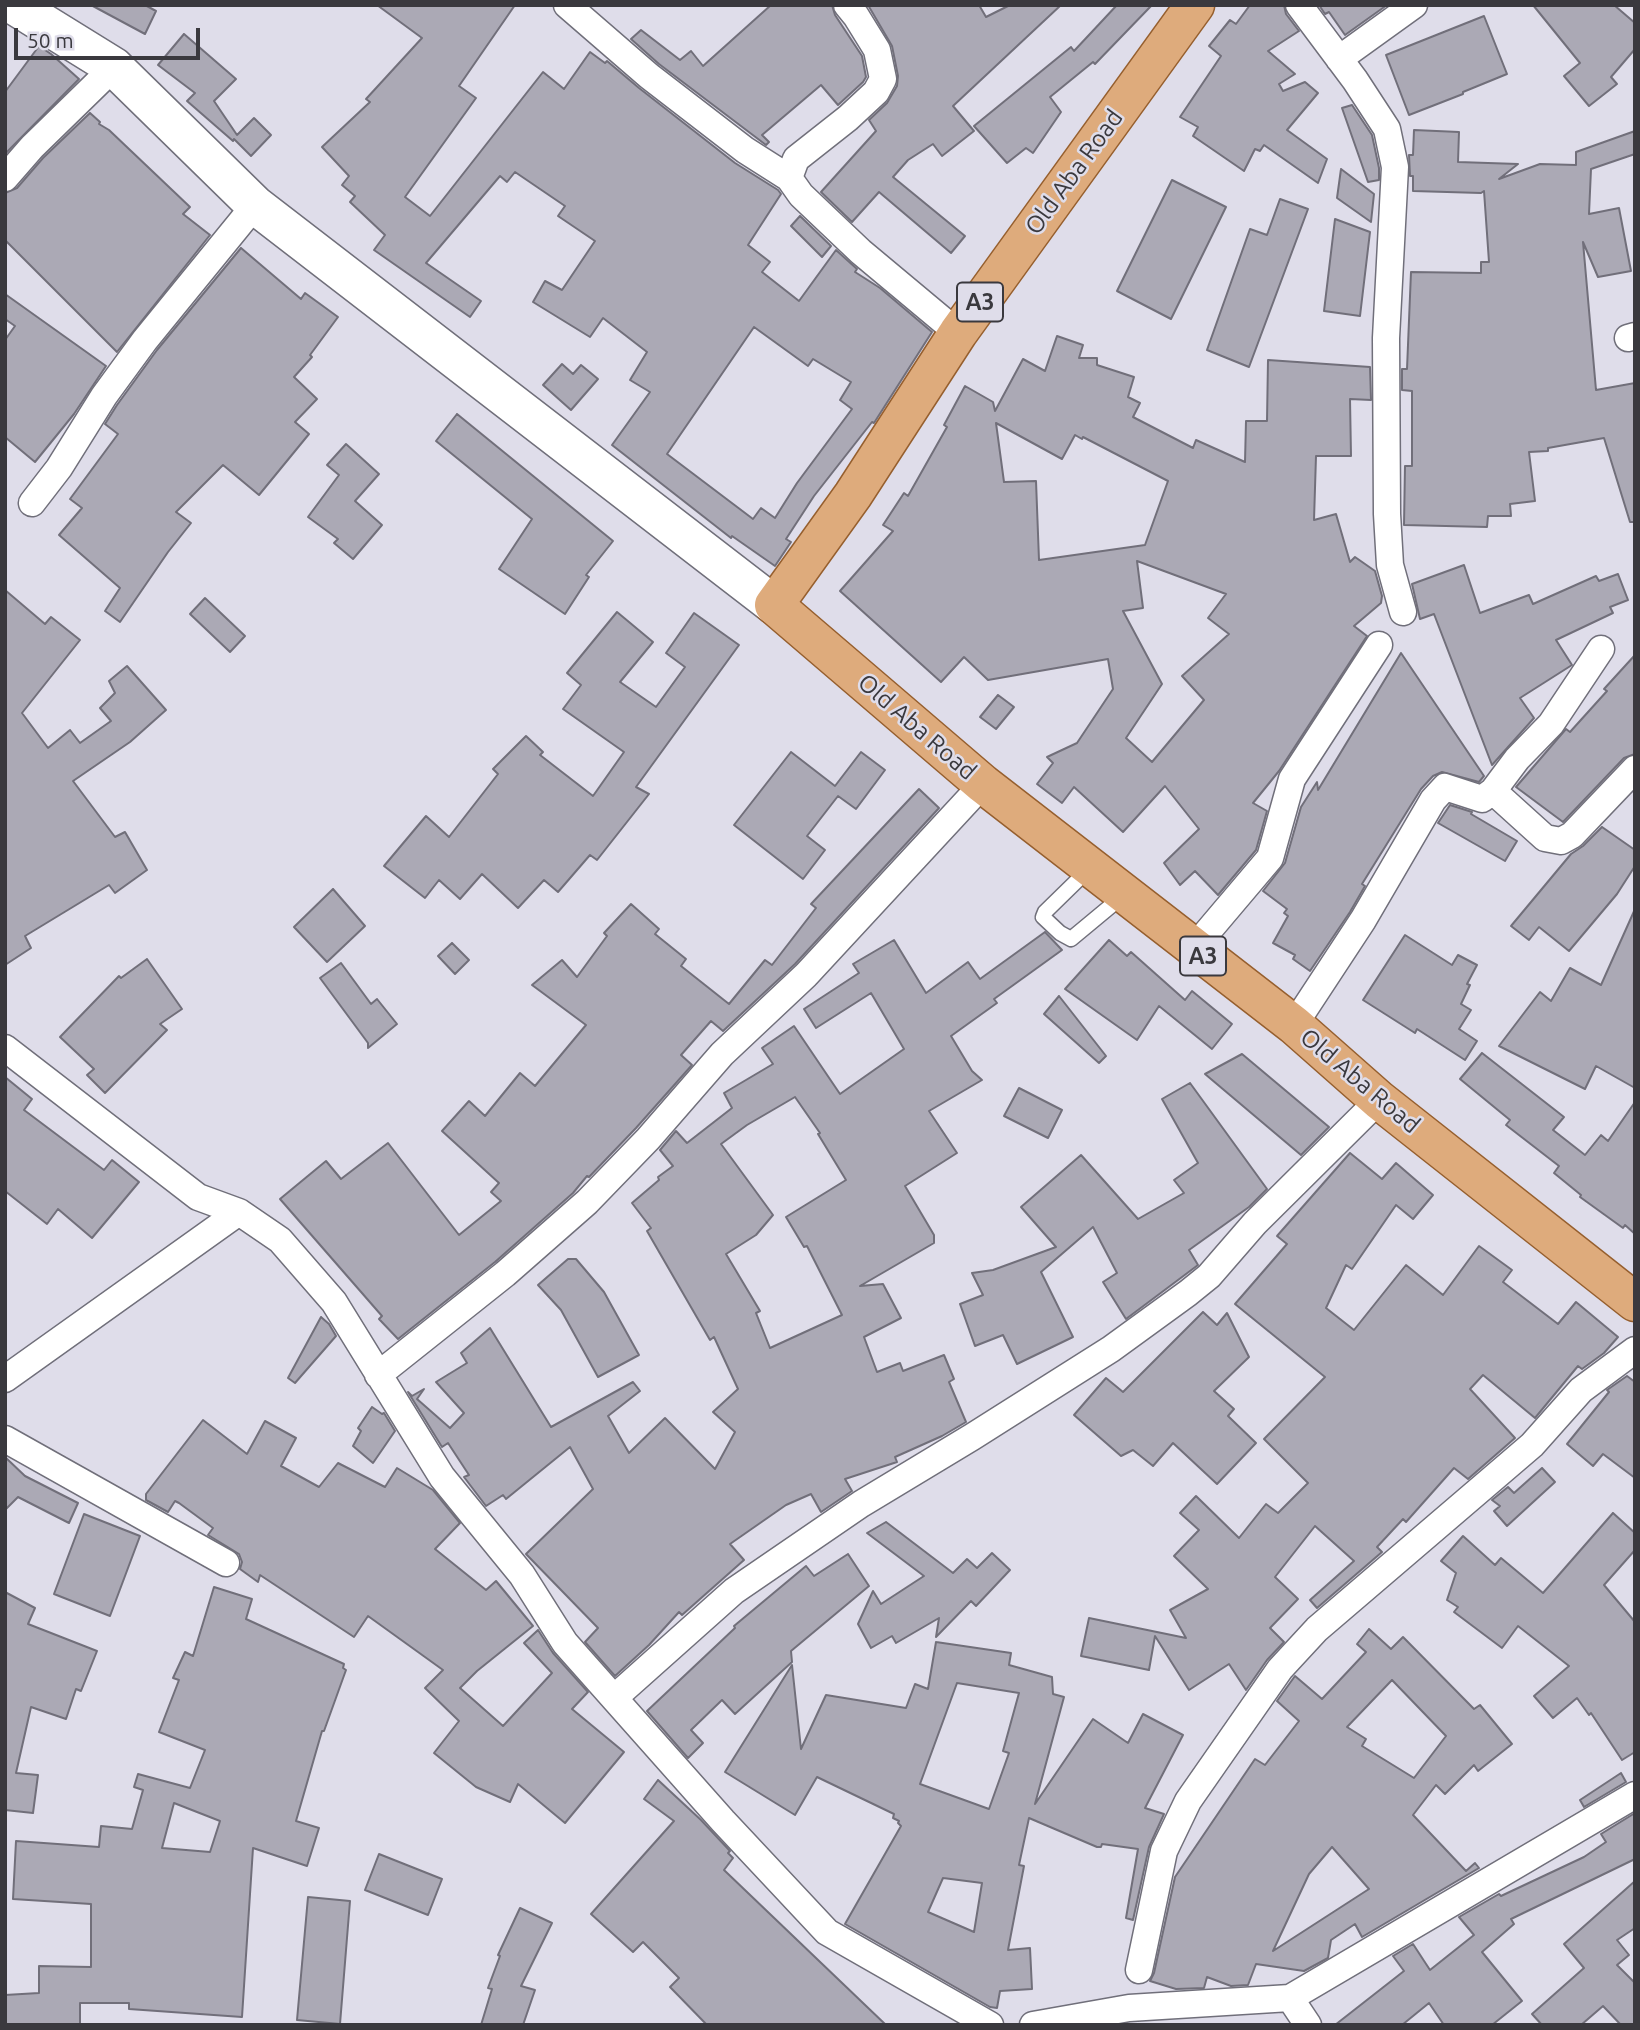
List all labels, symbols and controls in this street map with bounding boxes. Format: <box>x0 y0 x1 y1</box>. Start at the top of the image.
scale bar <box>18 14 203 58</box>
text: 50 m <box>27 28 74 52</box>
street label: Old Aba Road <box>1019 104 1129 240</box>
road number: A3 <box>957 282 1003 322</box>
street label: Old Aba Road <box>852 668 982 786</box>
road number: A3 <box>1180 937 1226 976</box>
street label: Old Aba Road <box>1294 1023 1426 1139</box>

